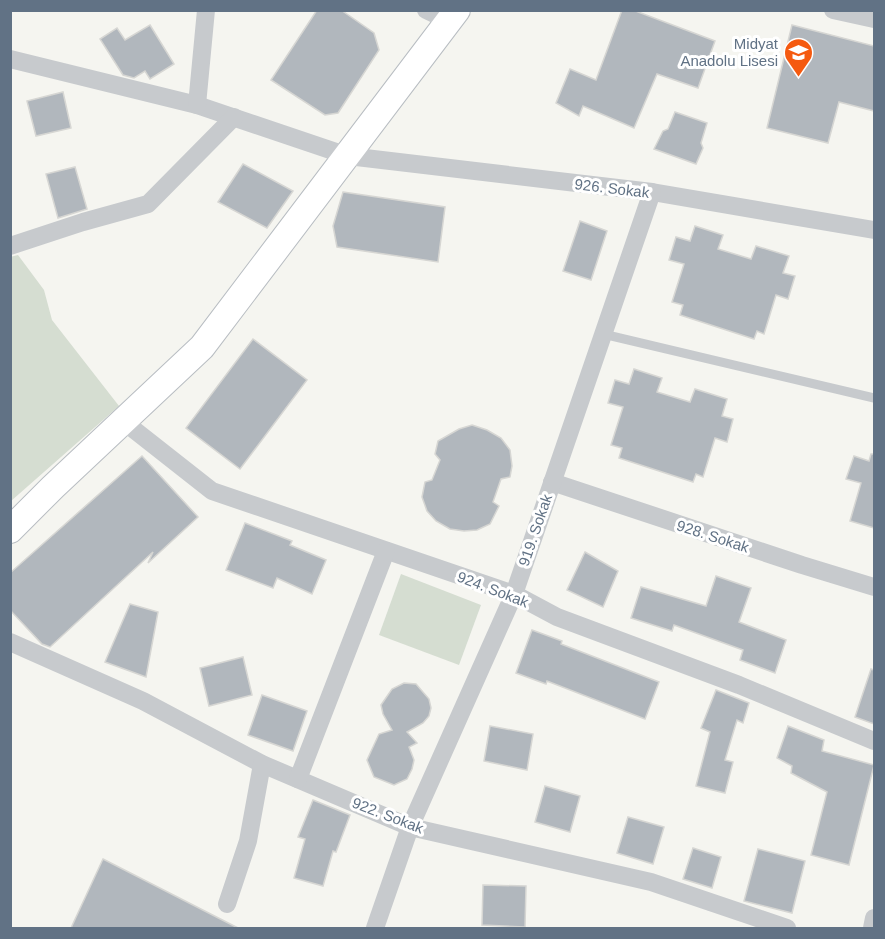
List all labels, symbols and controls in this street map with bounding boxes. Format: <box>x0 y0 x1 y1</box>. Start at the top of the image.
place label: Midyat Anadolu Lisesi <box>680 35 779 69</box>
school or university icon: Midyat Anadolu Lisesi <box>783 36 815 78</box>
street label: 926. Sokak <box>574 175 651 201</box>
street label: 919. Sokak <box>515 491 555 568</box>
street label: 928. Sokak <box>675 516 752 556</box>
street label: 924. Sokak <box>455 568 532 611</box>
street label: 922. Sokak <box>350 794 427 837</box>

